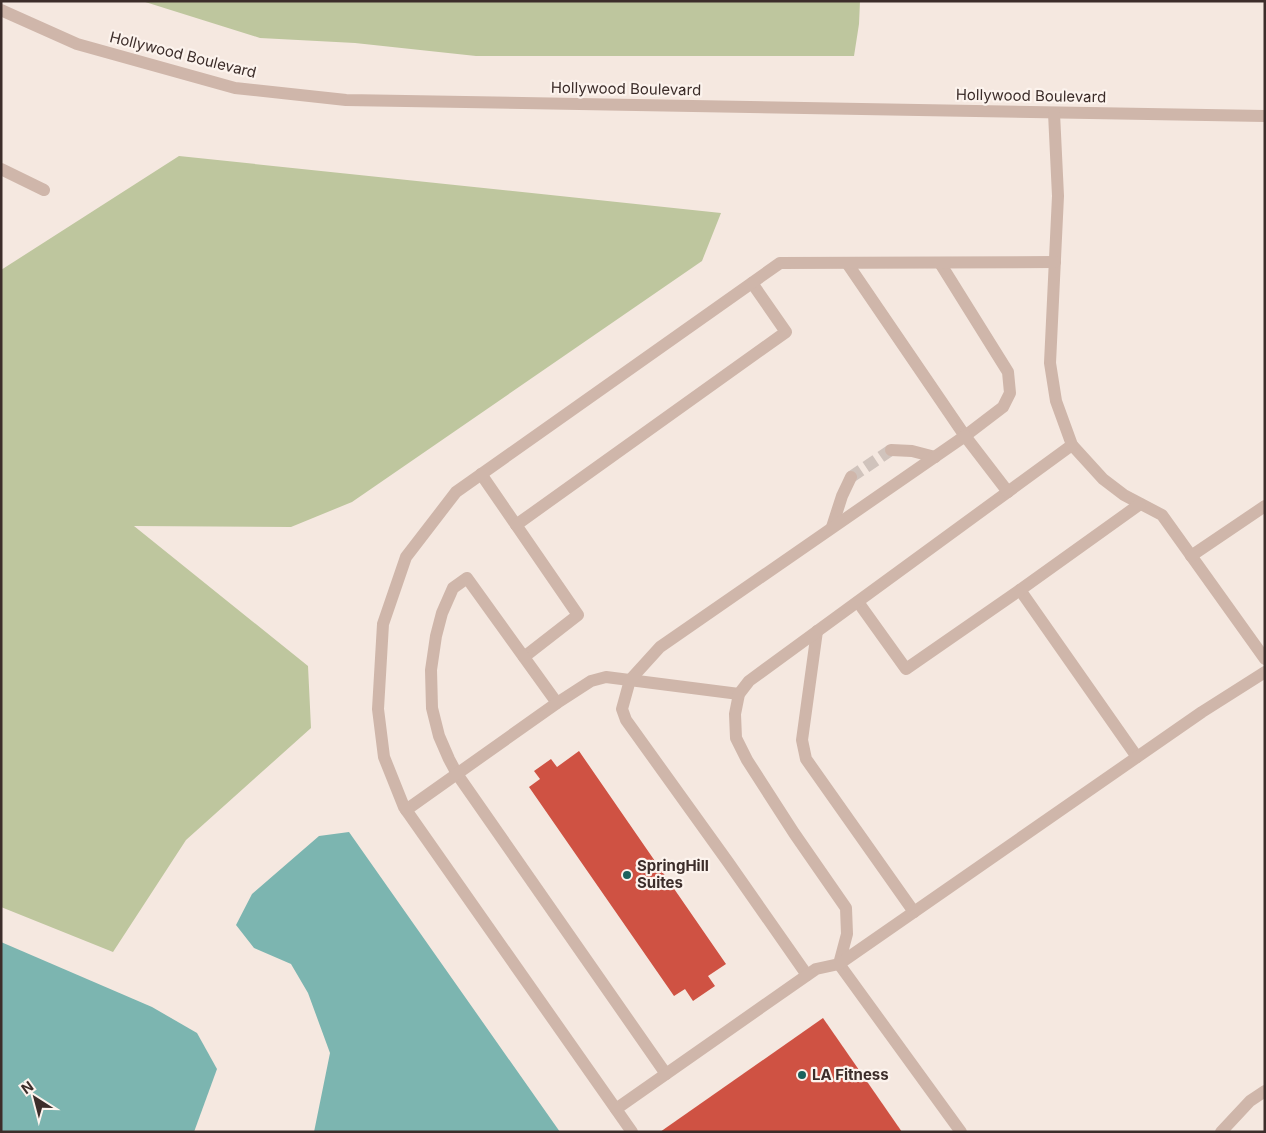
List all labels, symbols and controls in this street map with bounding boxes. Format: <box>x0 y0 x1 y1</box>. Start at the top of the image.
street label: Hollywood Boulevard <box>108 27 258 82</box>
street label: Hollywood Boulevard <box>551 78 701 99</box>
street label: Hollywood Boulevard <box>956 85 1106 106</box>
place label: SpringHill Suites <box>637 856 709 892</box>
marker: SpringHill Suites <box>621 869 633 881</box>
place label: LA Fitness <box>812 1065 889 1084</box>
marker: LA Fitness <box>796 1069 808 1081</box>
north arrow <box>10 1073 60 1123</box>
text: N <box>18 1077 36 1097</box>

